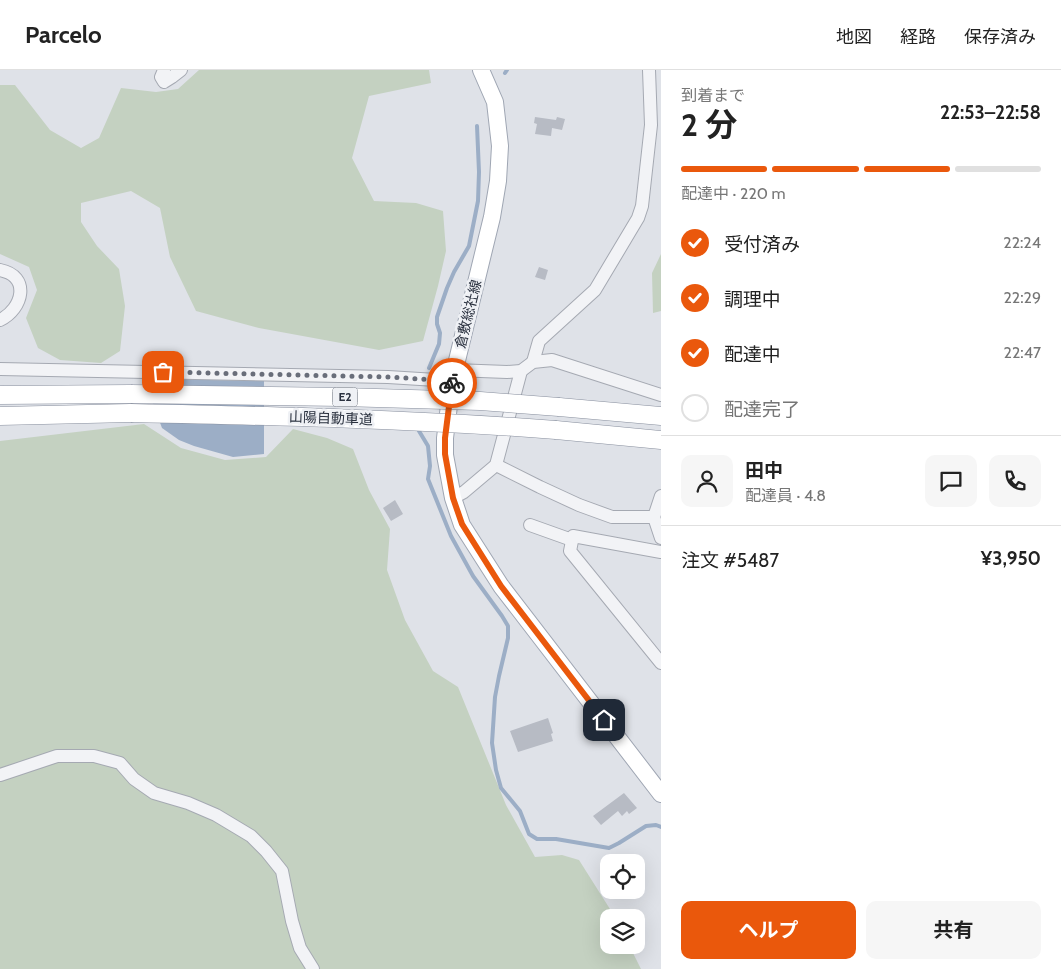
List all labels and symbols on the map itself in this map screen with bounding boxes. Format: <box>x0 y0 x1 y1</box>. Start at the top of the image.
street label: 倉敷総社線 <box>451 278 485 350</box>
pin <box>142 351 184 393</box>
courier <box>427 358 477 408</box>
road number: E2 <box>332 388 358 407</box>
street label: 山陽自動車道 <box>289 408 373 428</box>
pin <box>583 699 625 741</box>

